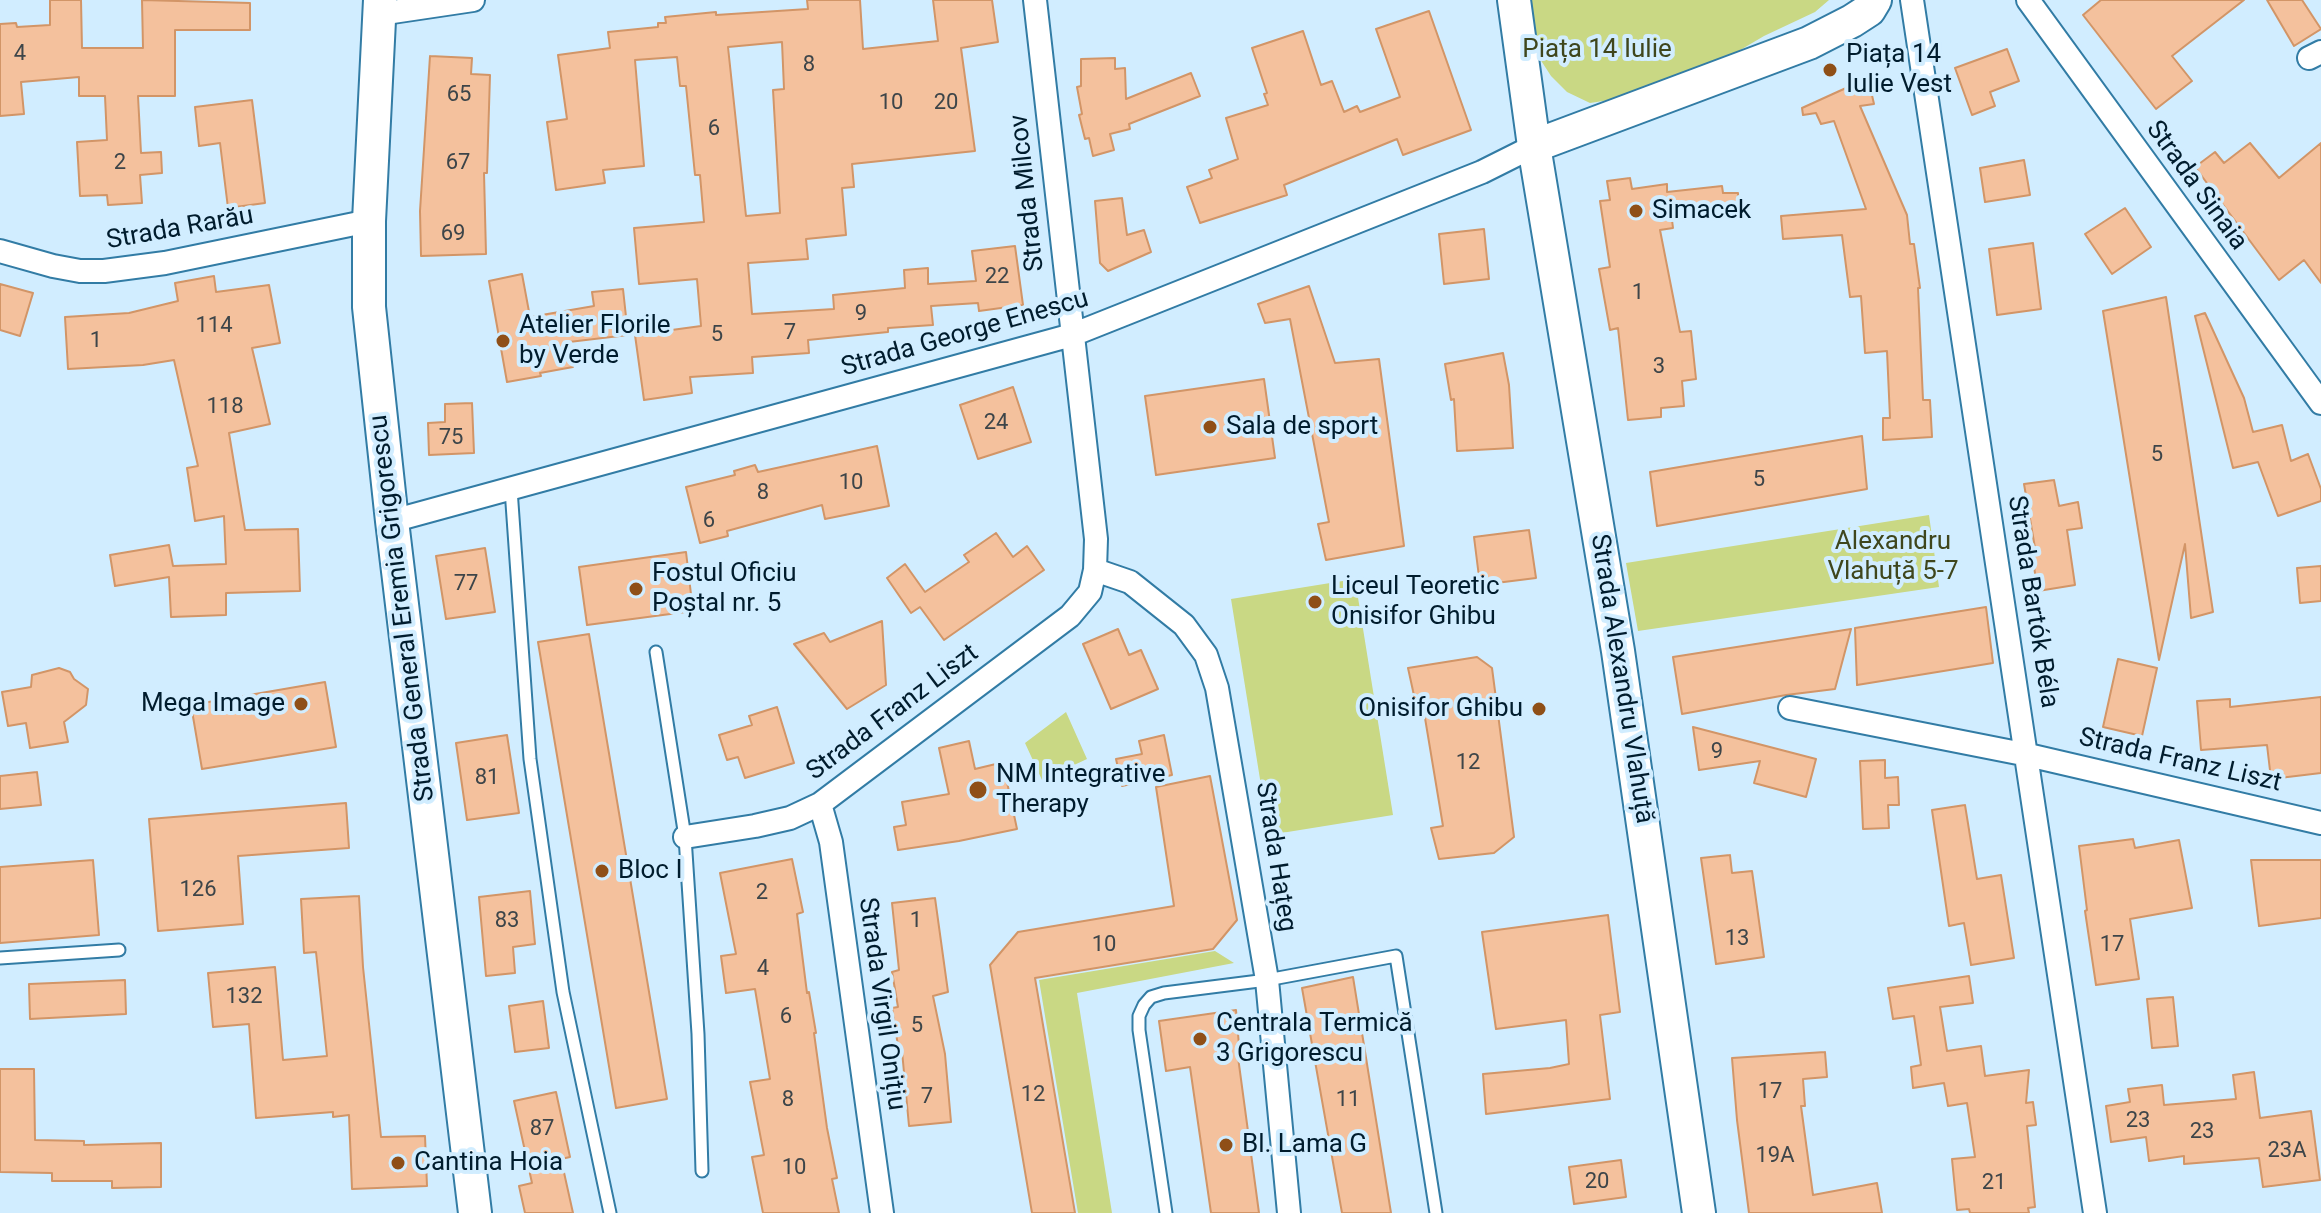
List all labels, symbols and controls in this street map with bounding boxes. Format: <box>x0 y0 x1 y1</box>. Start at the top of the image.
park label: Piața 14 Iulie <box>1522 34 1672 66</box>
place label: Piața 14 Iulie Vest <box>1846 39 1952 100</box>
house number: 4 <box>14 41 26 67</box>
house number: 8 <box>803 52 815 78</box>
marker: Piața 14 Iulie Vest <box>1821 61 1839 79</box>
house number: 65 <box>447 82 471 108</box>
house number: 10 <box>879 90 903 116</box>
house number: 20 <box>934 90 958 116</box>
street label: Strada Milcov <box>1004 113 1052 273</box>
street label: Strada Sinaia <box>2139 115 2253 257</box>
house number: 6 <box>708 116 720 142</box>
house number: 2 <box>114 150 126 176</box>
house number: 67 <box>446 150 470 176</box>
place label: Simacek <box>1652 195 1751 227</box>
street label: Strada Rarău <box>104 201 256 257</box>
marker: Simacek <box>1627 202 1645 220</box>
house number: 69 <box>441 221 465 247</box>
house number: 22 <box>985 264 1009 290</box>
house number: 1 <box>1632 280 1644 306</box>
street label: Strada George Enescu <box>838 284 1092 384</box>
house number: 9 <box>855 301 867 327</box>
place label: Atelier Florile by Verde <box>519 310 670 372</box>
house number: 114 <box>195 313 233 339</box>
house number: 7 <box>784 320 796 346</box>
house number: 5 <box>711 322 723 348</box>
house number: 1 <box>90 328 102 354</box>
marker: Atelier Florile by Verde <box>494 332 512 350</box>
house number: 3 <box>1653 354 1665 380</box>
house number: 118 <box>206 394 244 420</box>
house number: 24 <box>984 410 1008 436</box>
place label: Sala de sport <box>1226 411 1378 443</box>
street label: Strada General Eremia Grigorescu <box>364 413 442 803</box>
marker: Sala de sport <box>1201 418 1219 436</box>
house number: 75 <box>439 425 463 451</box>
house number: 5 <box>2151 442 2163 468</box>
house number: 5 <box>1753 467 1765 493</box>
house number: 10 <box>839 470 863 496</box>
house number: 8 <box>757 480 769 506</box>
street label: Strada Bartók Béla <box>2000 494 2064 710</box>
house number: 6 <box>703 508 715 534</box>
park label: Alexandru Vlahuță 5-7 <box>1827 526 1959 588</box>
street label: Strada Alexandru Vlahuță <box>1583 532 1659 826</box>
place label: Fostul Oficiu Poștal nr. 5 <box>652 558 797 620</box>
house number: 77 <box>454 571 478 597</box>
place label: Liceul Teoretic Onisifor Ghibu <box>1331 571 1499 632</box>
marker: Fostul Oficiu Poștal nr. 5 <box>627 580 645 598</box>
marker: Liceul Teoretic Onisifor Ghibu <box>1306 593 1324 611</box>
street label: Strada Franz Liszt <box>801 638 985 788</box>
place label: Mega Image <box>141 688 285 720</box>
place label: Onisifor Ghibu <box>1358 693 1523 725</box>
marker: Mega Image <box>292 695 310 713</box>
marker: Onisifor Ghibu <box>1530 700 1548 718</box>
street label: Strada Franz Liszt <box>2076 723 2284 799</box>
house number: 9 <box>1711 739 1723 765</box>
house number: 12 <box>1456 750 1480 776</box>
place label: NM Integrative Therapy <box>996 759 1166 820</box>
house number: 81 <box>475 765 499 791</box>
marker: NM Integrative Therapy <box>967 779 989 801</box>
street label: Strada Hațeg <box>1248 780 1302 934</box>
place label: Bloc I <box>618 855 682 887</box>
marker: Bloc I <box>593 862 611 880</box>
house number: 126 <box>179 877 217 903</box>
house number: 2 <box>756 880 768 906</box>
street label: Strada Virgil Onițiu <box>851 896 911 1112</box>
house number: 83 <box>495 908 519 934</box>
house number: 1 <box>910 908 922 934</box>
house number: 13 <box>1725 926 1749 952</box>
house number: 10 <box>1092 932 1116 958</box>
house number: 17 <box>2100 932 2124 958</box>
house number: 4 <box>757 956 769 982</box>
house number: 132 <box>225 984 263 1010</box>
house number: 6 <box>780 1004 792 1030</box>
place label: Centrala Termică 3 Grigorescu <box>1216 1008 1413 1070</box>
house number: 5 <box>911 1013 923 1039</box>
marker: Centrala Termică 3 Grigorescu <box>1191 1030 1209 1048</box>
house number: 17 <box>1758 1079 1782 1105</box>
house number: 12 <box>1021 1082 1045 1108</box>
house number: 7 <box>921 1084 933 1110</box>
house number: 8 <box>782 1087 794 1113</box>
house number: 11 <box>1336 1087 1360 1113</box>
house number: 23 <box>2126 1108 2150 1134</box>
house number: 87 <box>530 1116 554 1142</box>
house number: 23 <box>2190 1119 2214 1145</box>
place label: Bl. Lama G <box>1242 1129 1367 1161</box>
marker: Bl. Lama G <box>1217 1136 1235 1154</box>
house number: 23A <box>2267 1138 2307 1164</box>
house number: 19A <box>1755 1143 1795 1169</box>
place label: Cantina Hoia <box>414 1147 563 1179</box>
marker: Cantina Hoia <box>389 1154 407 1172</box>
house number: 10 <box>782 1155 806 1181</box>
house number: 20 <box>1585 1169 1609 1195</box>
house number: 21 <box>1982 1170 2006 1196</box>

